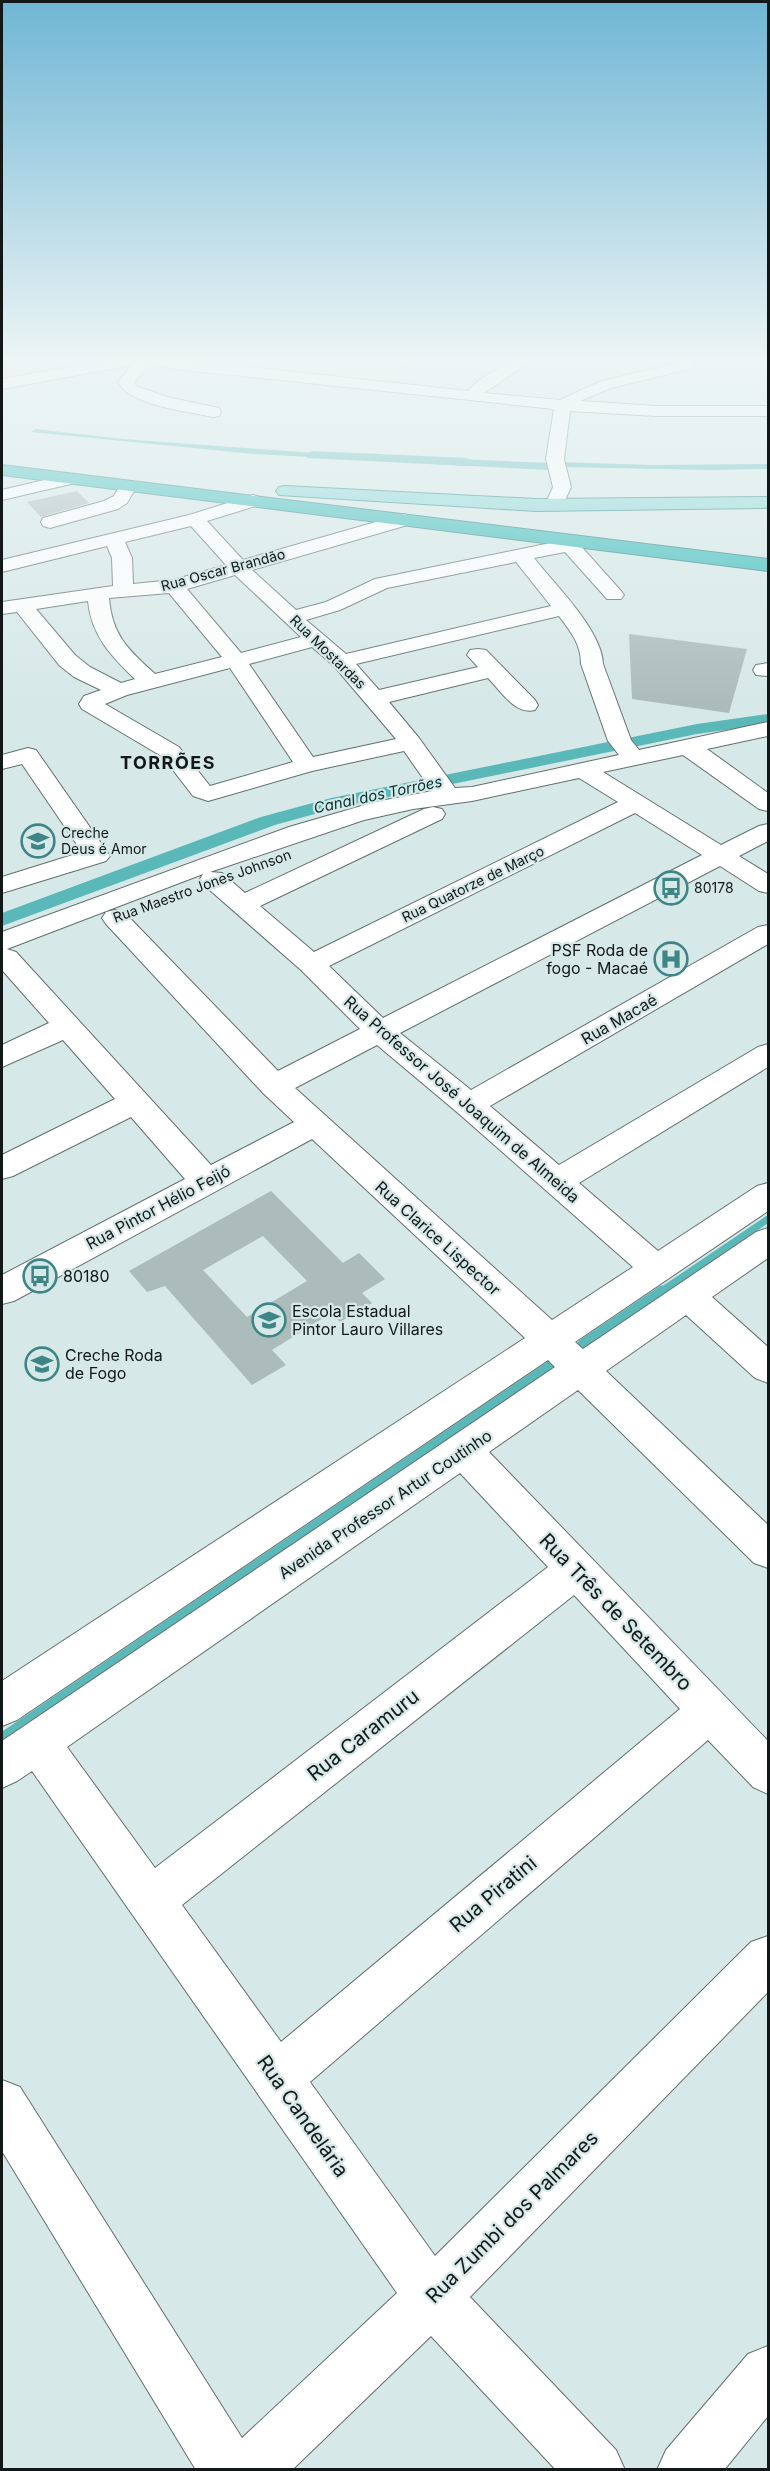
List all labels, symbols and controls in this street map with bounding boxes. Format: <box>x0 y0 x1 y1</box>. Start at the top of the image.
street label: Rua Oscar Brandão <box>159 545 287 594</box>
street label: Rua Mostardas <box>287 611 370 692</box>
district label: TORRÕES <box>120 752 216 773</box>
water label: Canal dos Torrões <box>312 772 444 817</box>
school or university icon: Creche Deus é Amor <box>20 823 56 859</box>
place label: Creche Deus é Amor <box>61 824 147 857</box>
street label: Rua Quatorze de Março <box>399 842 547 925</box>
street label: Rua Maestro Jones Johnson <box>110 845 293 926</box>
bus stop icon: 80178 <box>653 870 689 906</box>
place label: 80178 <box>694 879 734 896</box>
place label: PSF Roda de fogo - Macaé <box>546 940 648 978</box>
hospital icon: PSF Roda de fogo - Macaé <box>653 941 689 977</box>
street label: Rua Macaé <box>577 989 661 1049</box>
street label: Rua Professor José Joaquim de Almeida <box>340 991 584 1207</box>
street label: Rua Pintor Hélio Feijó <box>82 1160 234 1254</box>
street label: Rua Clarice Lispector <box>371 1177 505 1299</box>
bus stop icon: 80180 <box>22 1258 58 1294</box>
place label: 80180 <box>63 1266 110 1286</box>
place label: Escola Estadual Pintor Lauro Villares <box>292 1301 443 1339</box>
school or university icon: Escola Estadual Pintor Lauro Villares <box>251 1302 287 1338</box>
place label: Creche Roda de Fogo <box>65 1345 163 1383</box>
school or university icon: Creche Roda de Fogo <box>24 1346 60 1382</box>
street label: Avenida Professor Artur Coutinho <box>275 1425 495 1583</box>
street label: Rua Três de Setembro <box>535 1528 697 1696</box>
street label: Rua Caramuru <box>302 1684 424 1786</box>
street label: Rua Piratini <box>445 1851 541 1937</box>
street label: Rua Candelária <box>252 2051 354 2181</box>
street label: Rua Zumbi dos Palmares <box>421 2126 603 2308</box>

